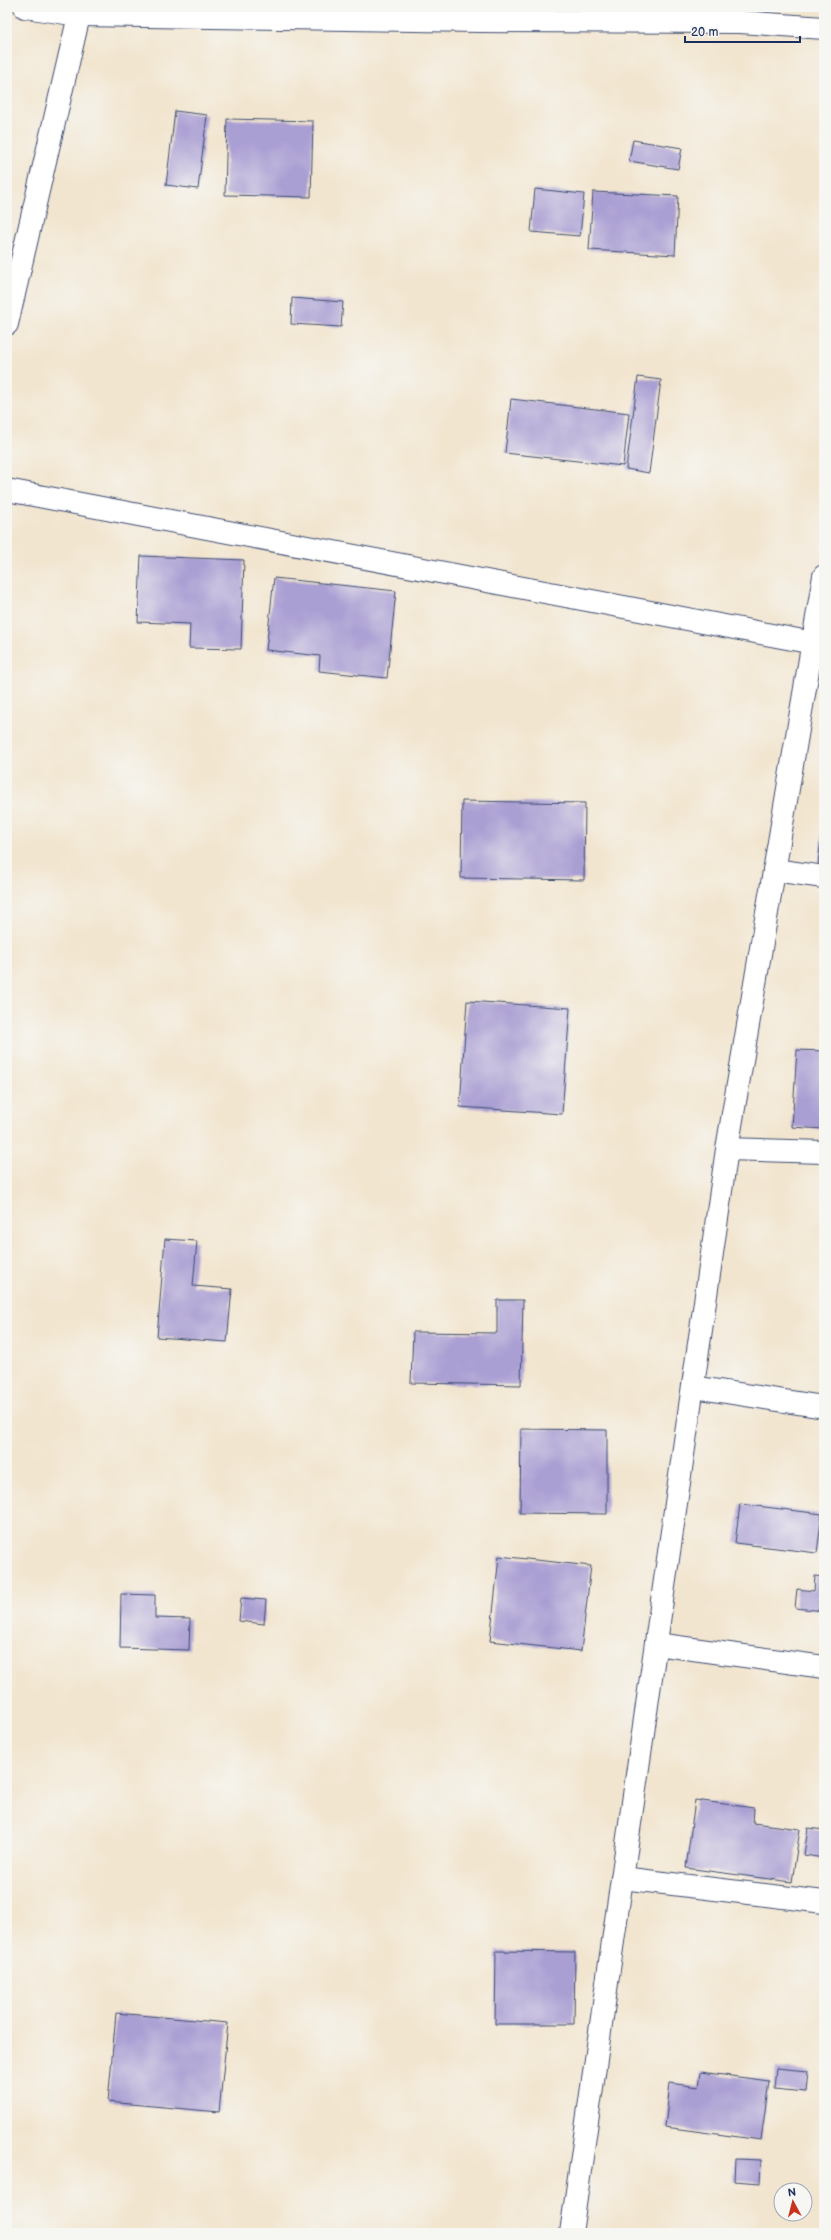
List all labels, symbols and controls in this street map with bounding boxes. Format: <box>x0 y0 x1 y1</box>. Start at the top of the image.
scale bar <box>685 18 800 44</box>
text: 20 m <box>691 25 718 40</box>
north arrow <box>773 2182 813 2222</box>
text: N <box>787 2186 797 2200</box>

